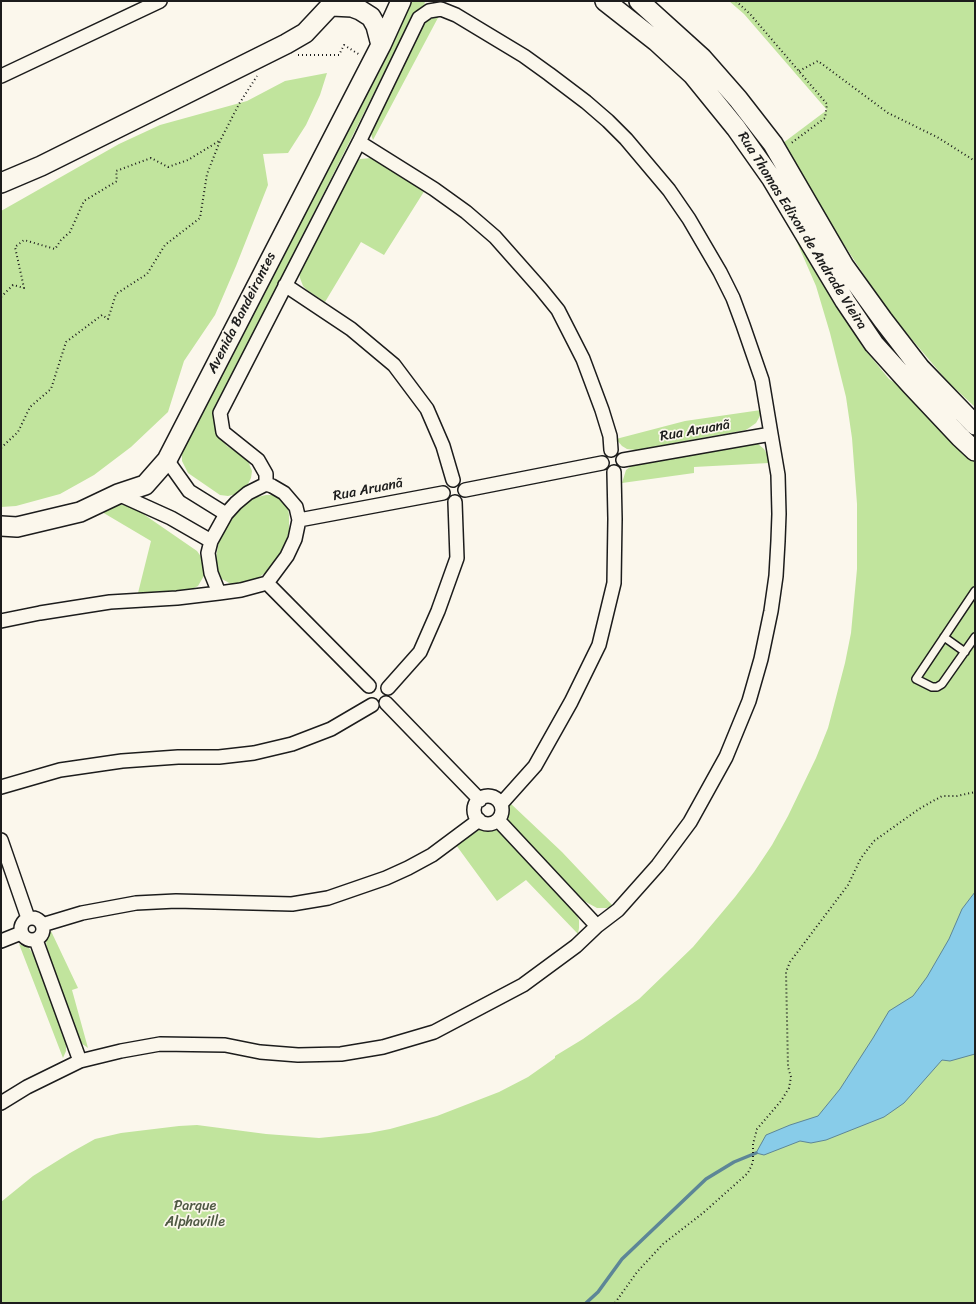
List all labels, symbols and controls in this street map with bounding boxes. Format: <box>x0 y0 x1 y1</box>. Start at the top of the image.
street label: Rua Thomas Edixon de Andrade Vieira <box>734 129 870 333</box>
street label: Avenida Bandeirantes <box>204 250 280 376</box>
street label: Rua Aruanã <box>659 417 731 445</box>
street label: Rua Aruanã <box>332 475 404 505</box>
park label: Parque Alphaville <box>165 1198 225 1230</box>

